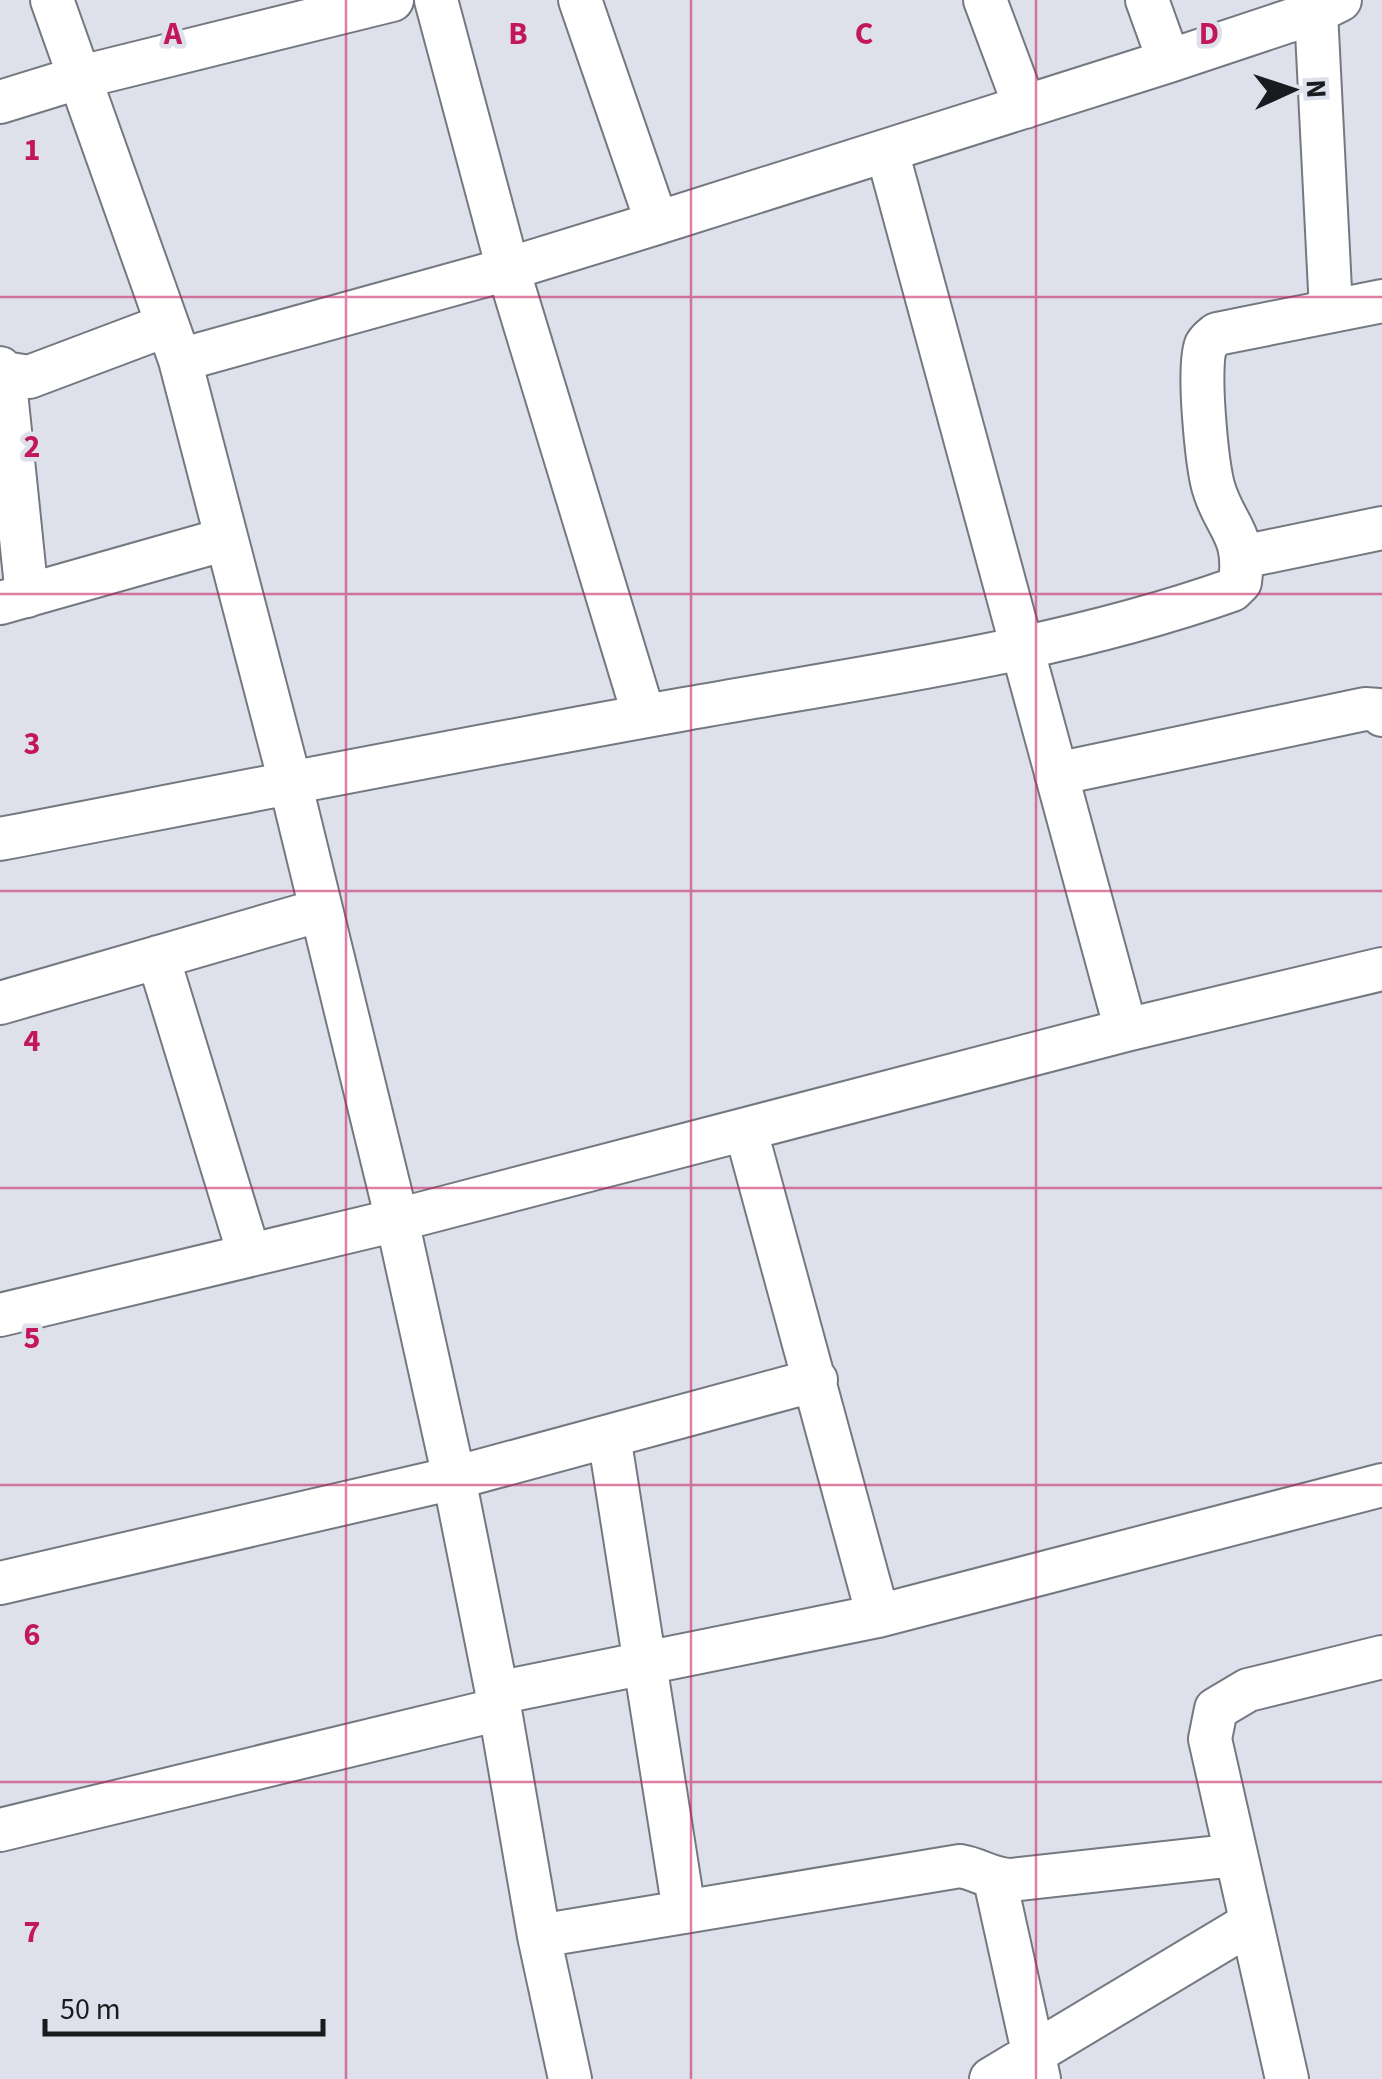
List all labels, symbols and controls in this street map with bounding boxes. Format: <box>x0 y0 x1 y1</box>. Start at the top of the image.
text: A <box>163 11 183 57</box>
text: B <box>508 11 528 57</box>
text: C <box>855 11 873 57</box>
text: D <box>1199 11 1219 57</box>
north arrow <box>1242 40 1342 140</box>
text: N <box>1296 78 1336 99</box>
text: 1 <box>24 127 40 173</box>
text: 2 <box>24 424 40 470</box>
text: 3 <box>24 721 40 767</box>
text: 4 <box>24 1018 41 1064</box>
text: 5 <box>24 1315 40 1361</box>
text: 6 <box>24 1612 40 1658</box>
text: 7 <box>24 1909 40 1955</box>
scale bar <box>45 1974 322 2036</box>
text: 50 m <box>60 1988 121 2031</box>

